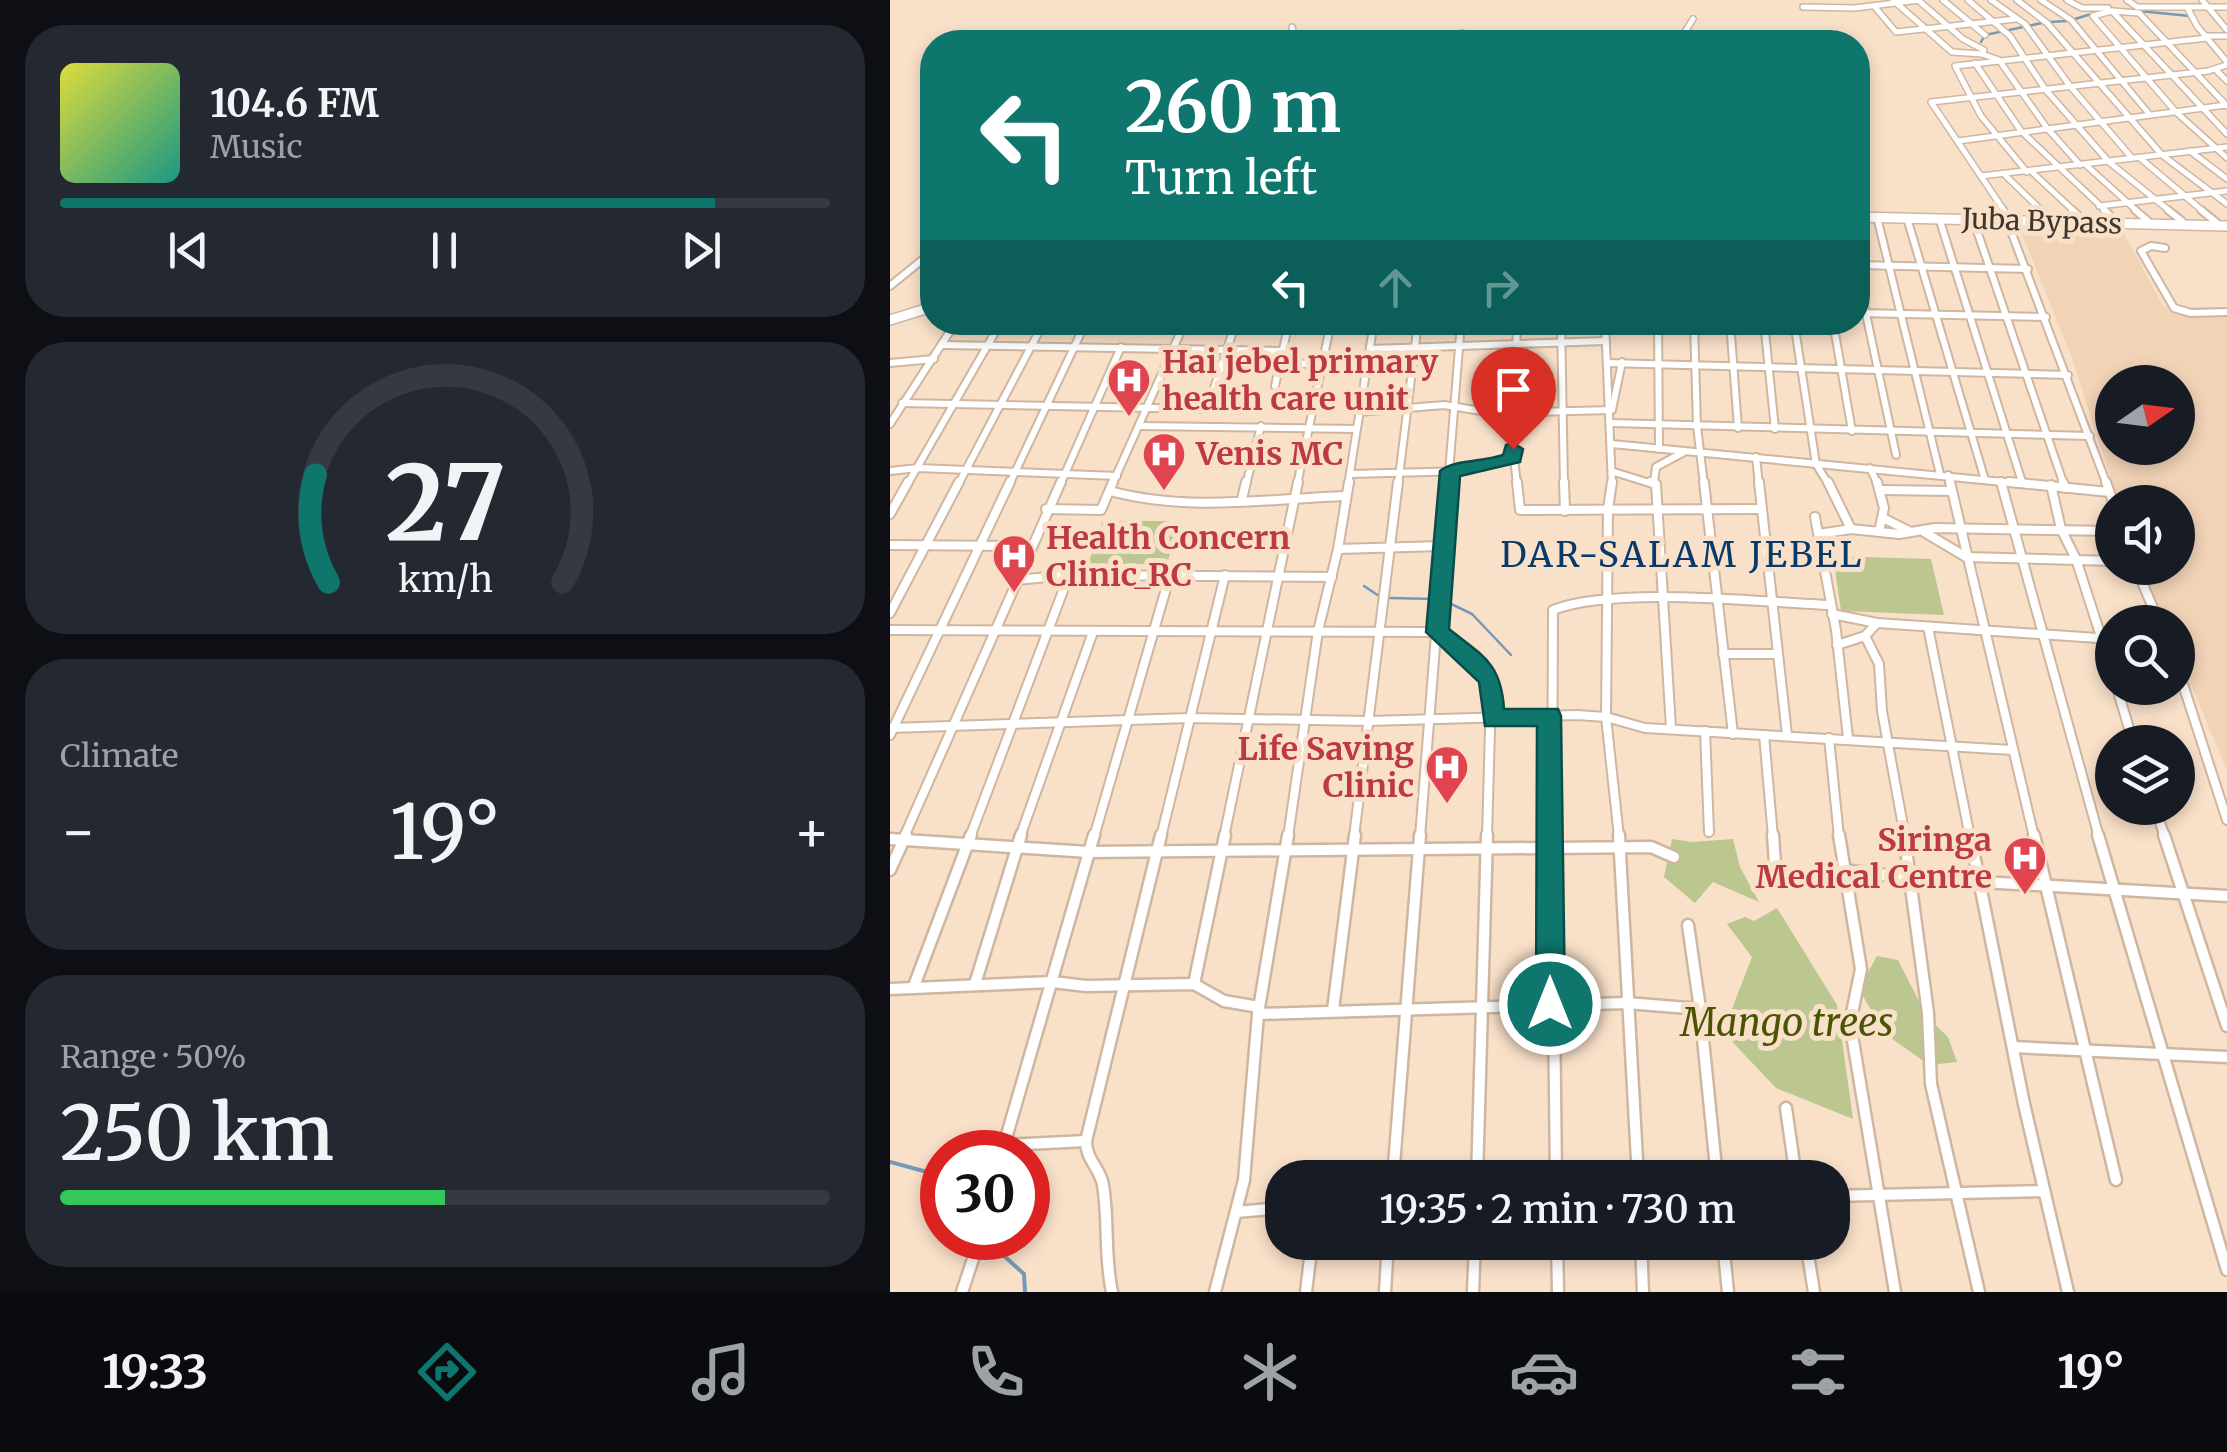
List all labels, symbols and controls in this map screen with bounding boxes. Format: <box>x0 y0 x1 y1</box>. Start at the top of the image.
text: 260 m <box>1125 63 1341 151</box>
icon: left <box>960 70 1090 200</box>
text: 104.6 FM <box>210 80 379 127</box>
text: Music <box>210 127 303 167</box>
text: Turn left <box>1125 150 1317 206</box>
street label: Juba Bypass <box>1960 200 2123 242</box>
icon: previous <box>161 223 216 278</box>
icon: pause <box>417 223 472 278</box>
icon: next <box>674 223 729 278</box>
icon: left <box>1263 260 1318 315</box>
icon: ahead <box>1368 260 1423 315</box>
icon: right <box>1473 260 1528 315</box>
place label: Hai jebel primary health care unit <box>1162 342 1439 419</box>
pin <box>1471 347 1556 450</box>
hospital icon: Hai jebel primary health care unit <box>1106 357 1152 418</box>
icon: arrive <box>1486 362 1541 417</box>
north arrow <box>2095 365 2195 465</box>
map controls <box>2095 365 2195 825</box>
hospital icon: Venis MC <box>1141 431 1187 492</box>
place label: Venis MC <box>1195 434 1344 474</box>
text: 27 <box>385 438 505 568</box>
button: sound <box>2095 485 2195 585</box>
place label: Health Concern Clinic_RC <box>1046 518 1290 595</box>
hospital icon: Health Concern Clinic_RC <box>991 533 1037 594</box>
district label: DAR-SALAM JEBEL <box>1500 533 1864 577</box>
text: km/h <box>398 557 492 602</box>
button: search <box>2095 605 2195 705</box>
button: layers <box>2095 725 2195 825</box>
place label: Life Saving Clinic <box>1238 729 1414 806</box>
text: Climate <box>60 736 178 776</box>
hospital icon: Life Saving Clinic <box>1424 744 1470 805</box>
text: 19° <box>390 785 500 879</box>
text: − <box>60 797 97 866</box>
text: + <box>793 797 830 866</box>
place label: Siringa Medical Centre <box>1755 820 1992 897</box>
hospital icon: Siringa Medical Centre <box>2002 835 2048 896</box>
position arrow <box>1498 952 1602 1056</box>
park label: Mango trees <box>1679 999 1893 1046</box>
text: Range · 50% <box>60 1037 247 1077</box>
text: 250 km <box>60 1086 334 1180</box>
speed limit sign: 30 <box>920 1130 1050 1260</box>
text: 19:35 · 2 min · 730 m <box>1379 1186 1736 1233</box>
icon: directions <box>412 1337 482 1407</box>
icon: music <box>686 1337 756 1407</box>
icon: phone <box>961 1337 1031 1407</box>
icon: climate <box>1235 1337 1305 1407</box>
icon: car <box>1509 1337 1579 1407</box>
icon: filters <box>1783 1337 1853 1407</box>
text: 19:33 <box>102 1344 208 1400</box>
text: 19° <box>2057 1344 2125 1400</box>

